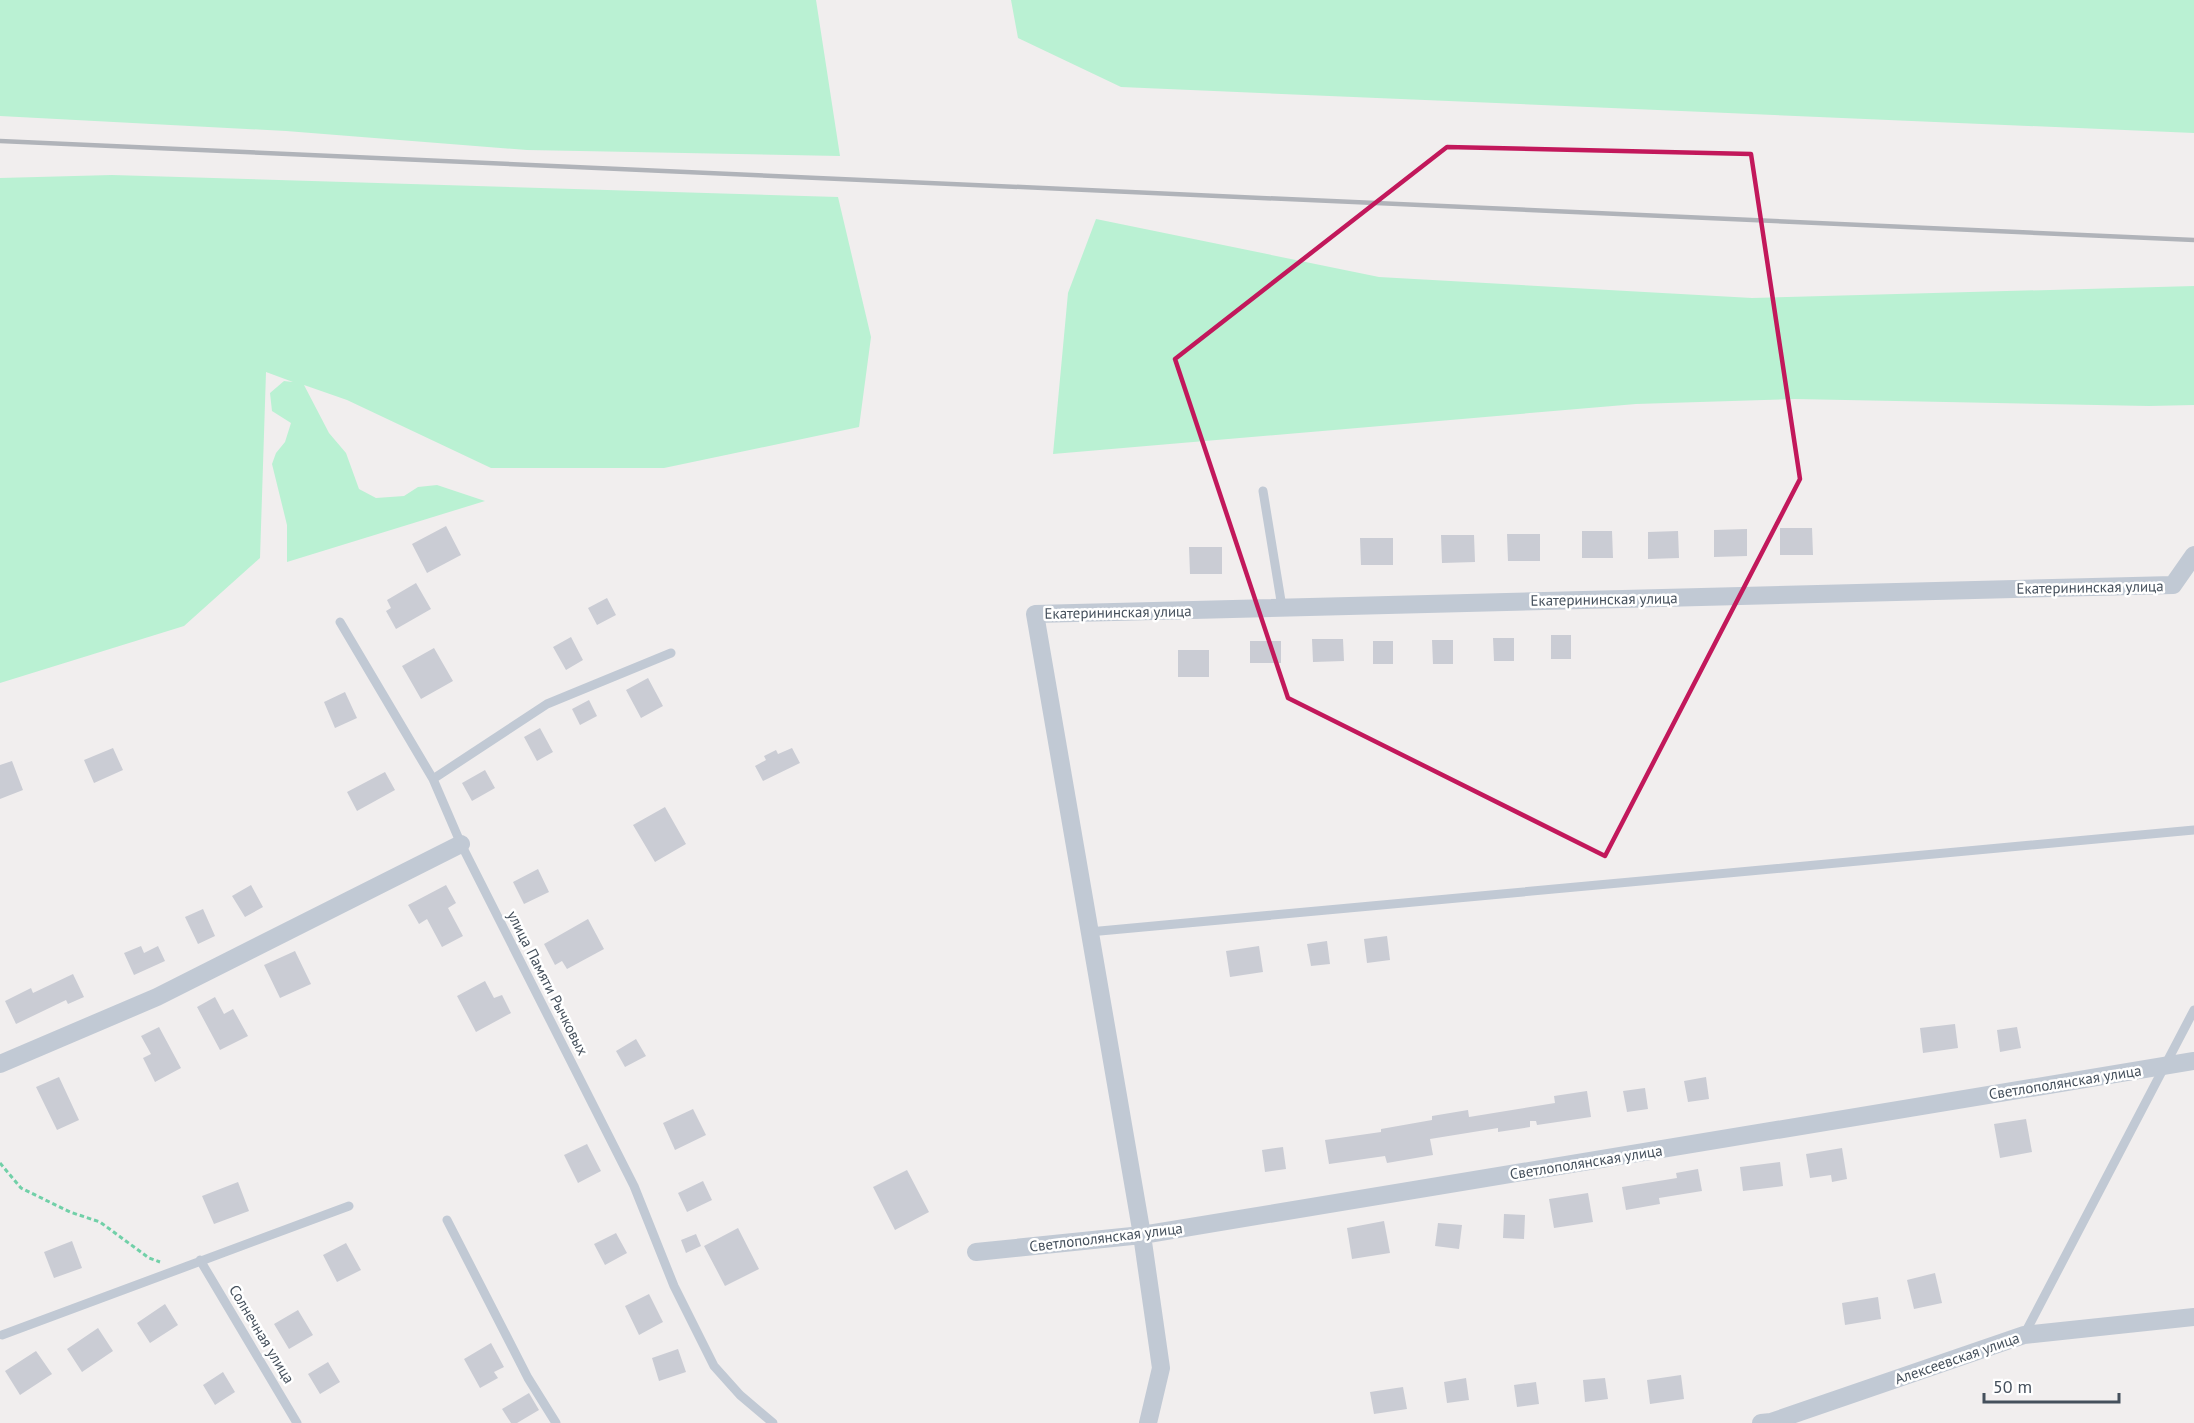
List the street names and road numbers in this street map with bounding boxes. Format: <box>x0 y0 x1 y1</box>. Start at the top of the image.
street label: Екатерининская улица <box>2016 576 2164 598</box>
street label: Екатерининская улица <box>1530 588 1678 610</box>
street label: Екатерининская улица <box>1044 601 1192 623</box>
street label: улица Памяти Рычковых <box>503 908 593 1059</box>
street label: Светлополянская улица <box>1987 1061 2143 1103</box>
street label: Светлополянская улица <box>1508 1141 1664 1183</box>
street label: Светлополянская улица <box>1028 1218 1184 1256</box>
street label: Солнечная улица <box>225 1281 299 1387</box>
street label: Алексеевская улица <box>1892 1328 2022 1388</box>

